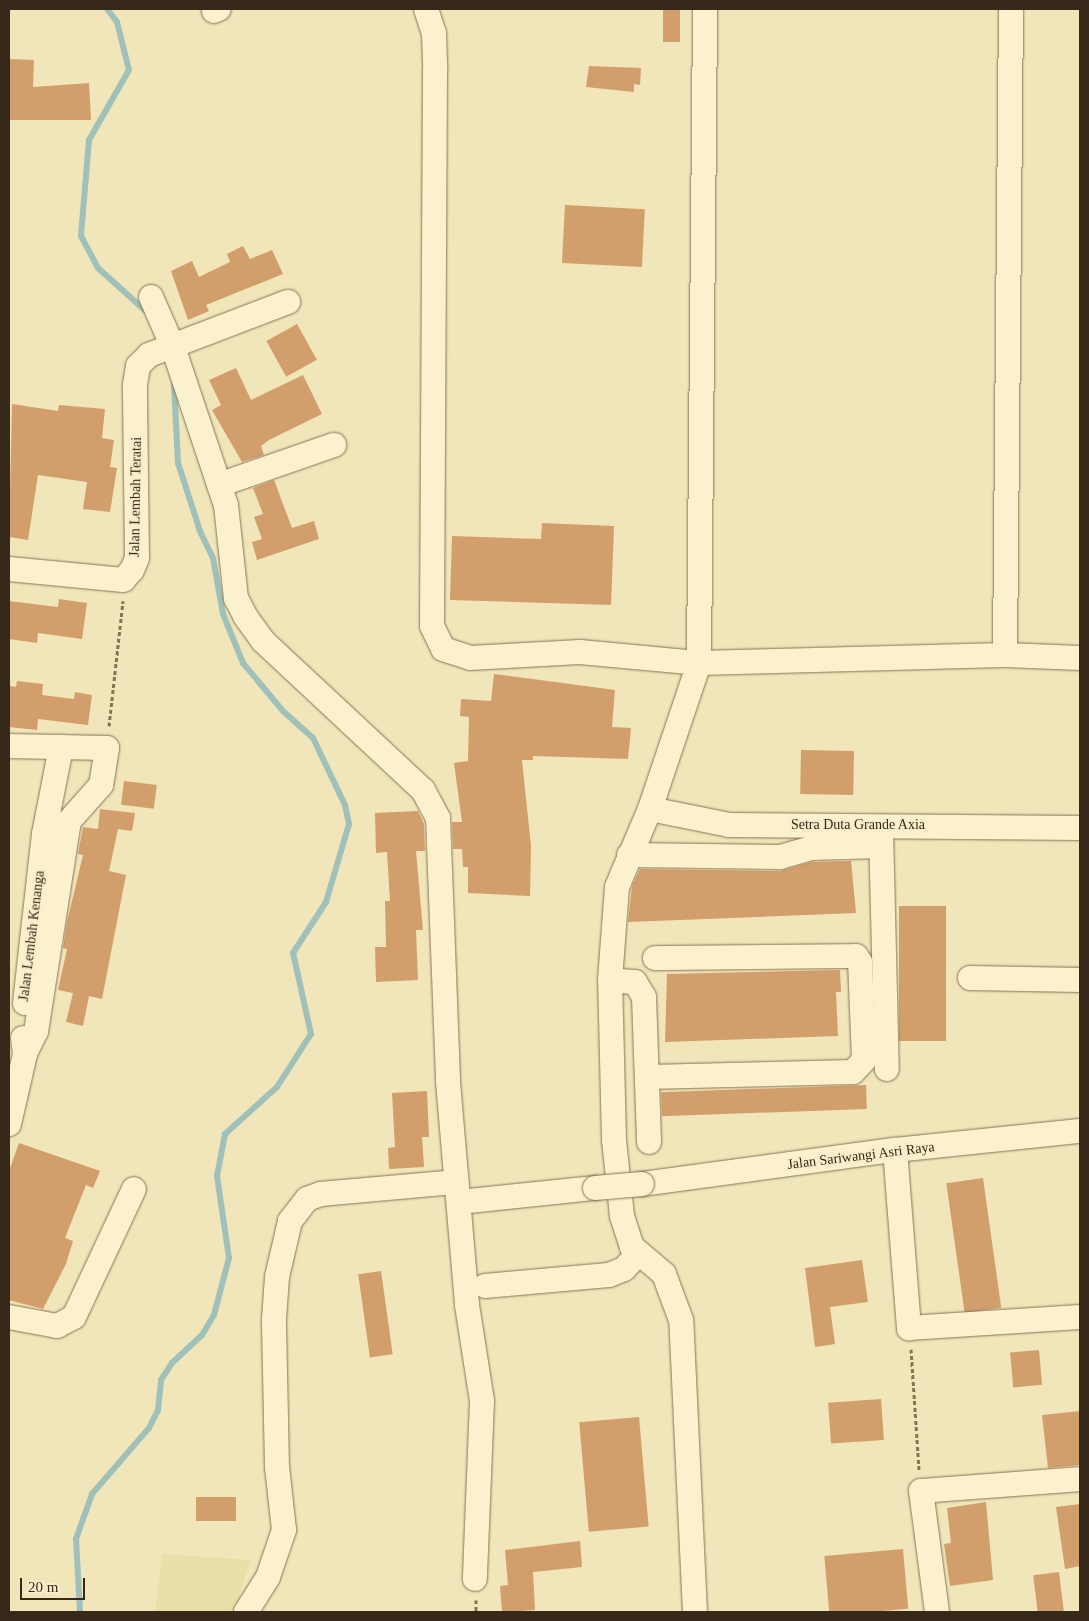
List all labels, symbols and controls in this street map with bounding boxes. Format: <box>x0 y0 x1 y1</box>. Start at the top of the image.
street label: Jalan Lembah Teratai <box>127 437 145 557</box>
street label: Setra Duta Grande Axia <box>791 817 925 833</box>
street label: Jalan Lembah Kenanga <box>16 870 48 1002</box>
street label: Jalan Sariwangi Asri Raya <box>786 1139 936 1173</box>
scale bar <box>22 1568 88 1600</box>
text: 20 m <box>28 1579 58 1595</box>

